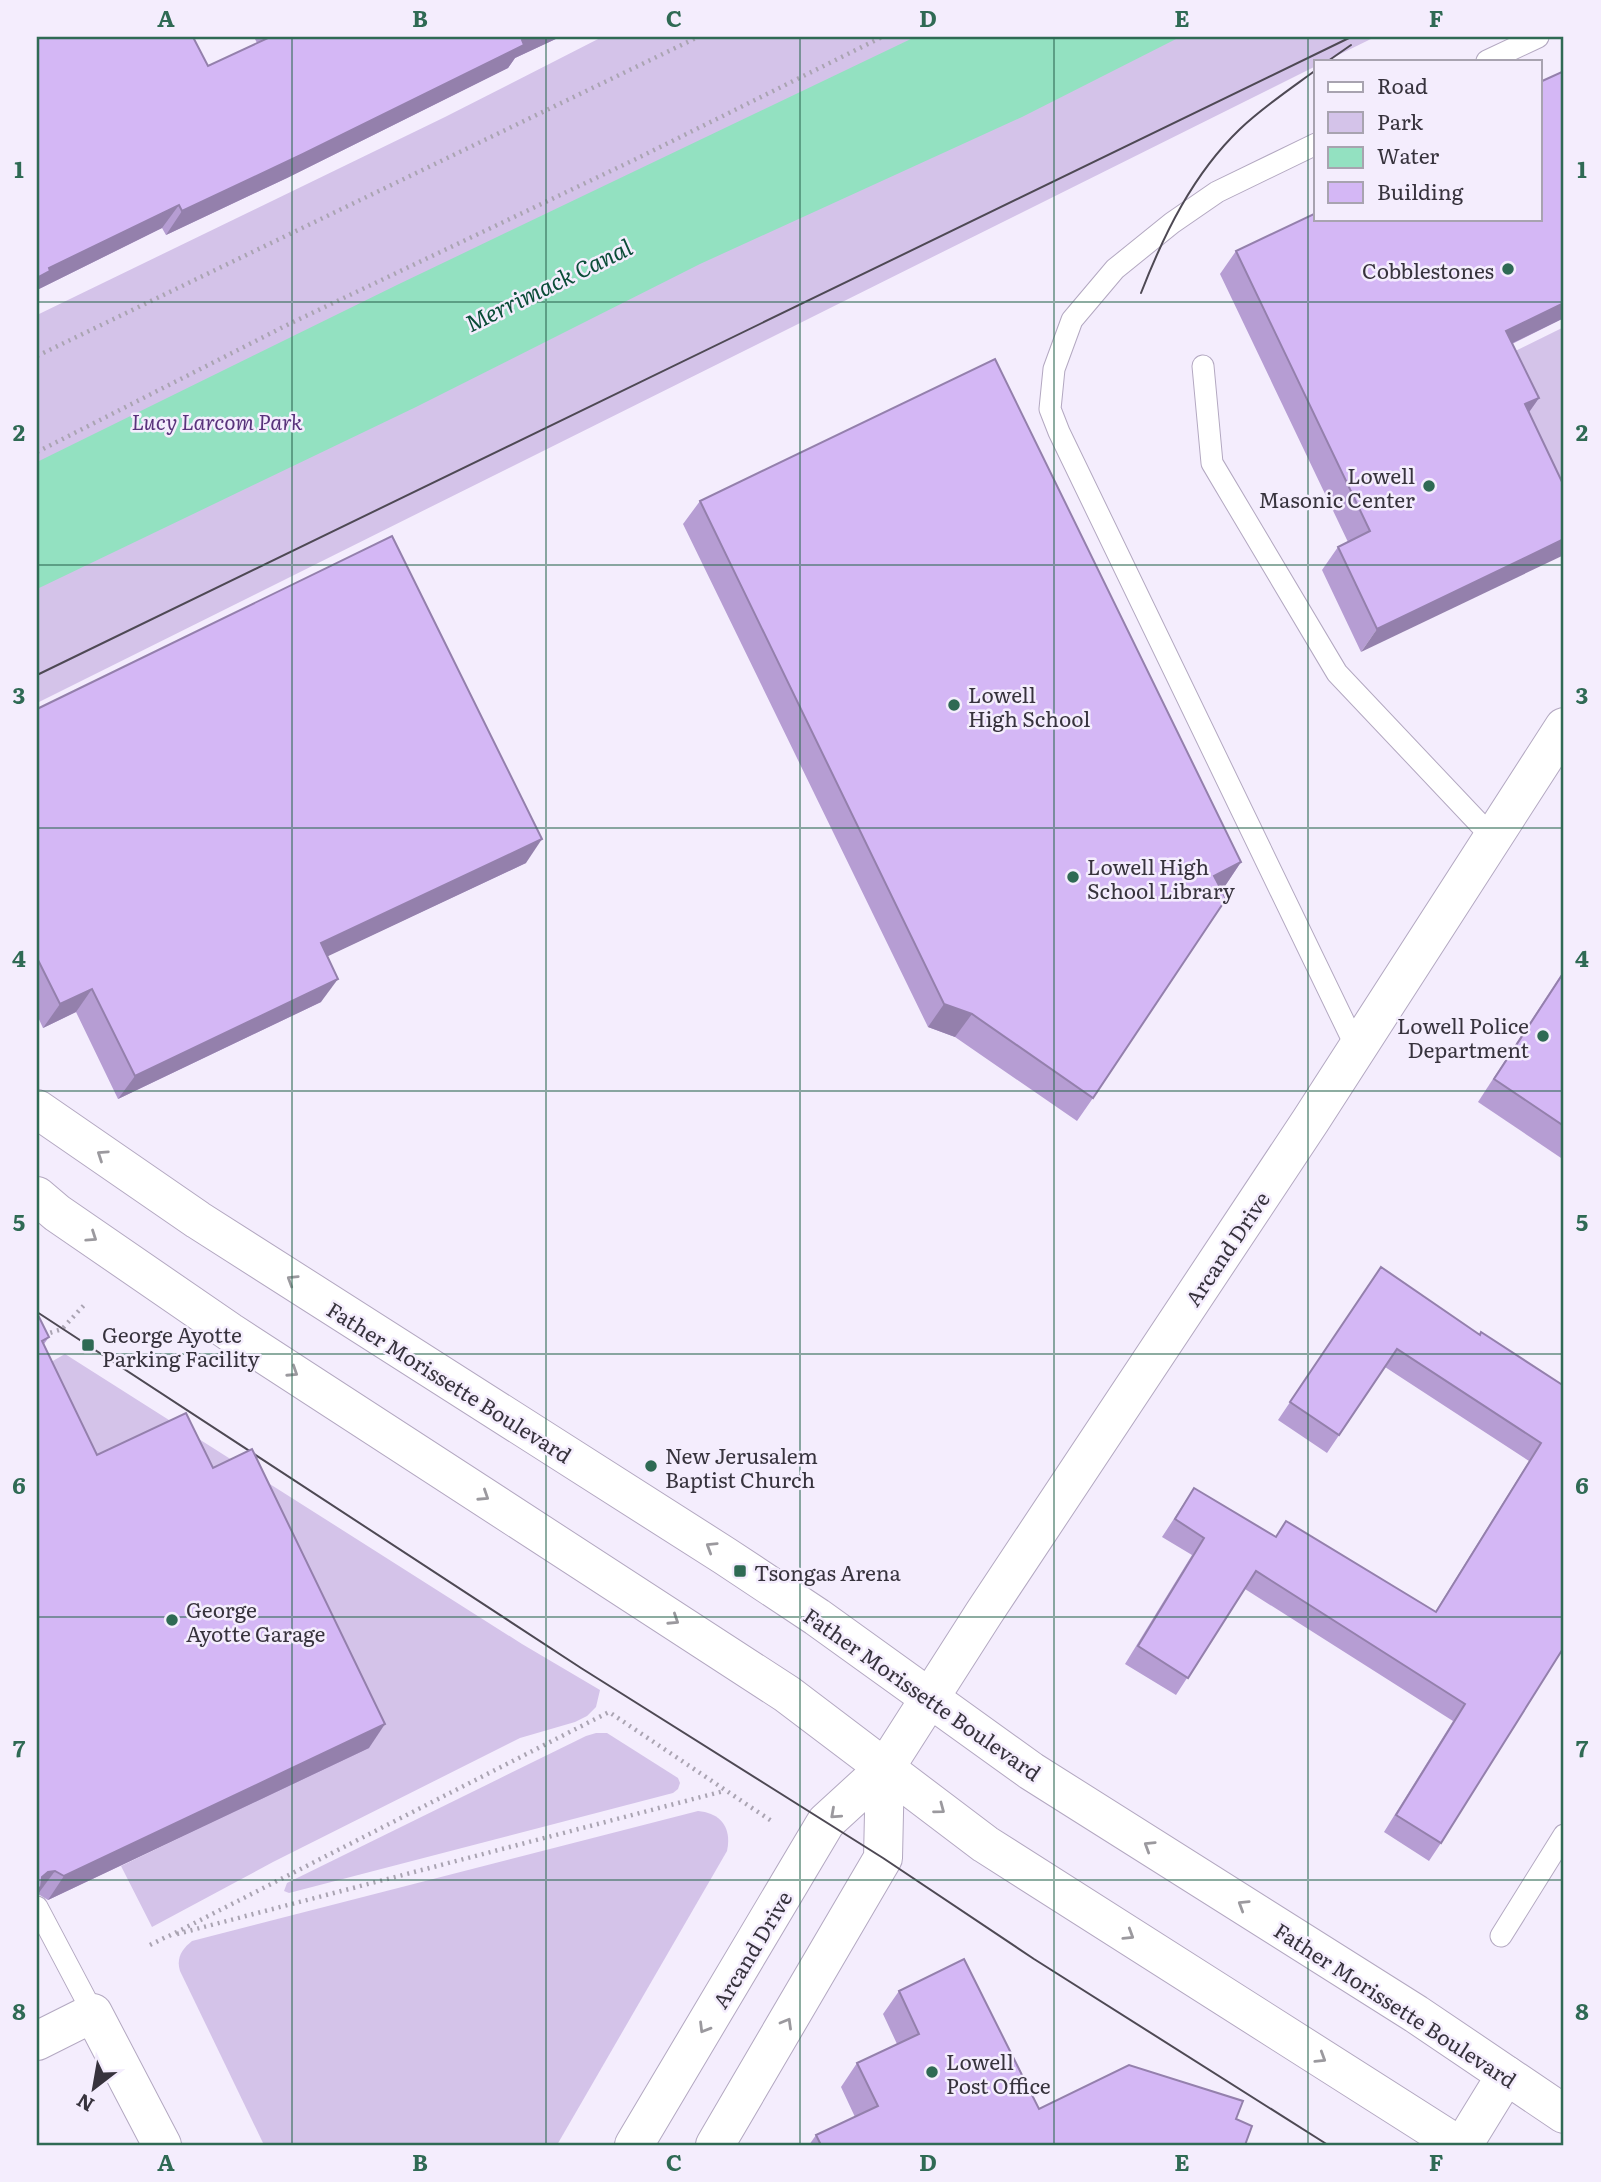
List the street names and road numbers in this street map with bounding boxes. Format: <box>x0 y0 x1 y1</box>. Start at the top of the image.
street label: Arcand Drive <box>1176 1184 1276 1312</box>
street label: Father Morissette Boulevard <box>322 1293 579 1469</box>
street label: Father Morissette Boulevard <box>798 1599 1048 1787</box>
street label: Arcand Drive <box>704 1884 798 2014</box>
street label: Father Morissette Boulevard <box>1269 1914 1523 2094</box>

